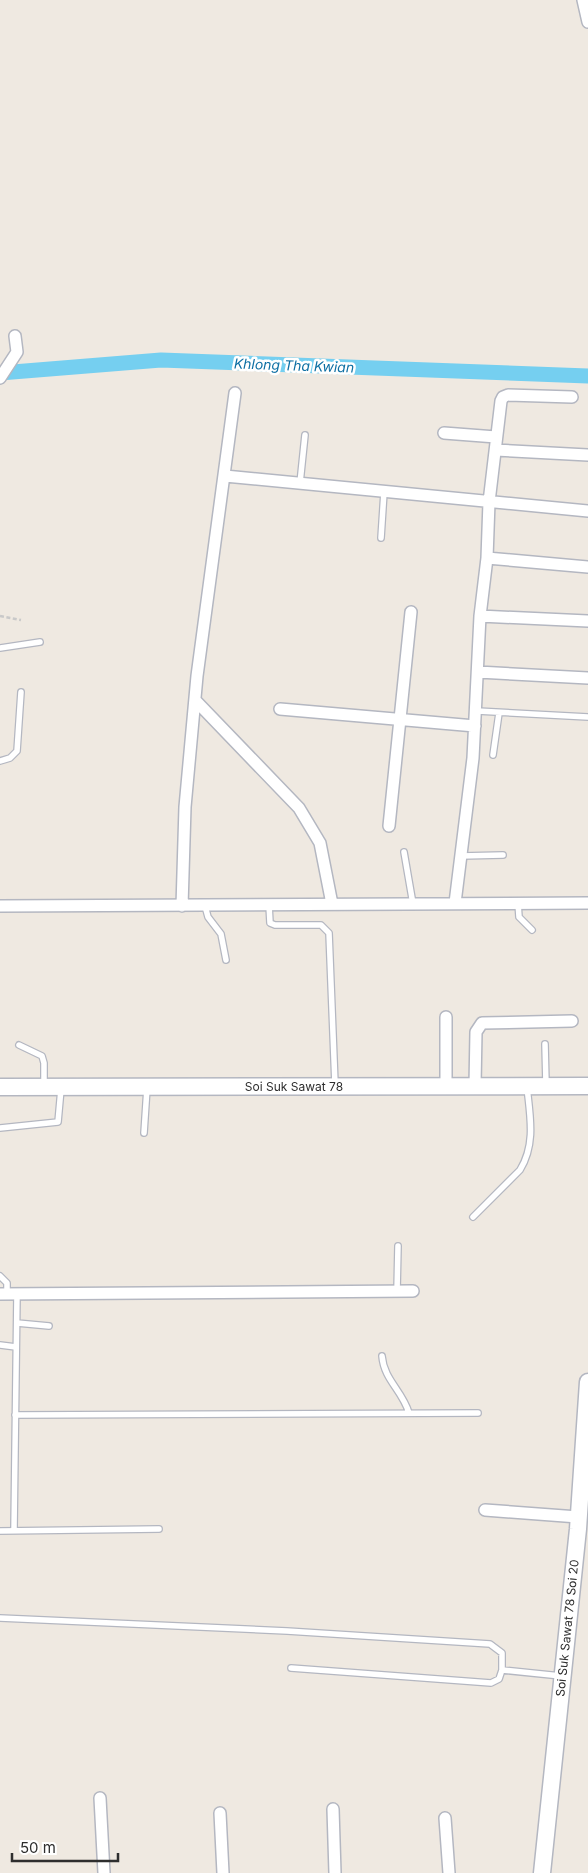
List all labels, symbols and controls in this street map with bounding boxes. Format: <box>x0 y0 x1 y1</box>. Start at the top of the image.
water label: Khlong Tha Kwian <box>234 354 354 376</box>
street label: Soi Suk Sawat 78 <box>245 1079 343 1094</box>
street label: Soi Suk Sawat 78 Soi 20 <box>552 1559 582 1697</box>
scale bar <box>12 1830 119 1862</box>
text: 50 m <box>20 1838 56 1857</box>

